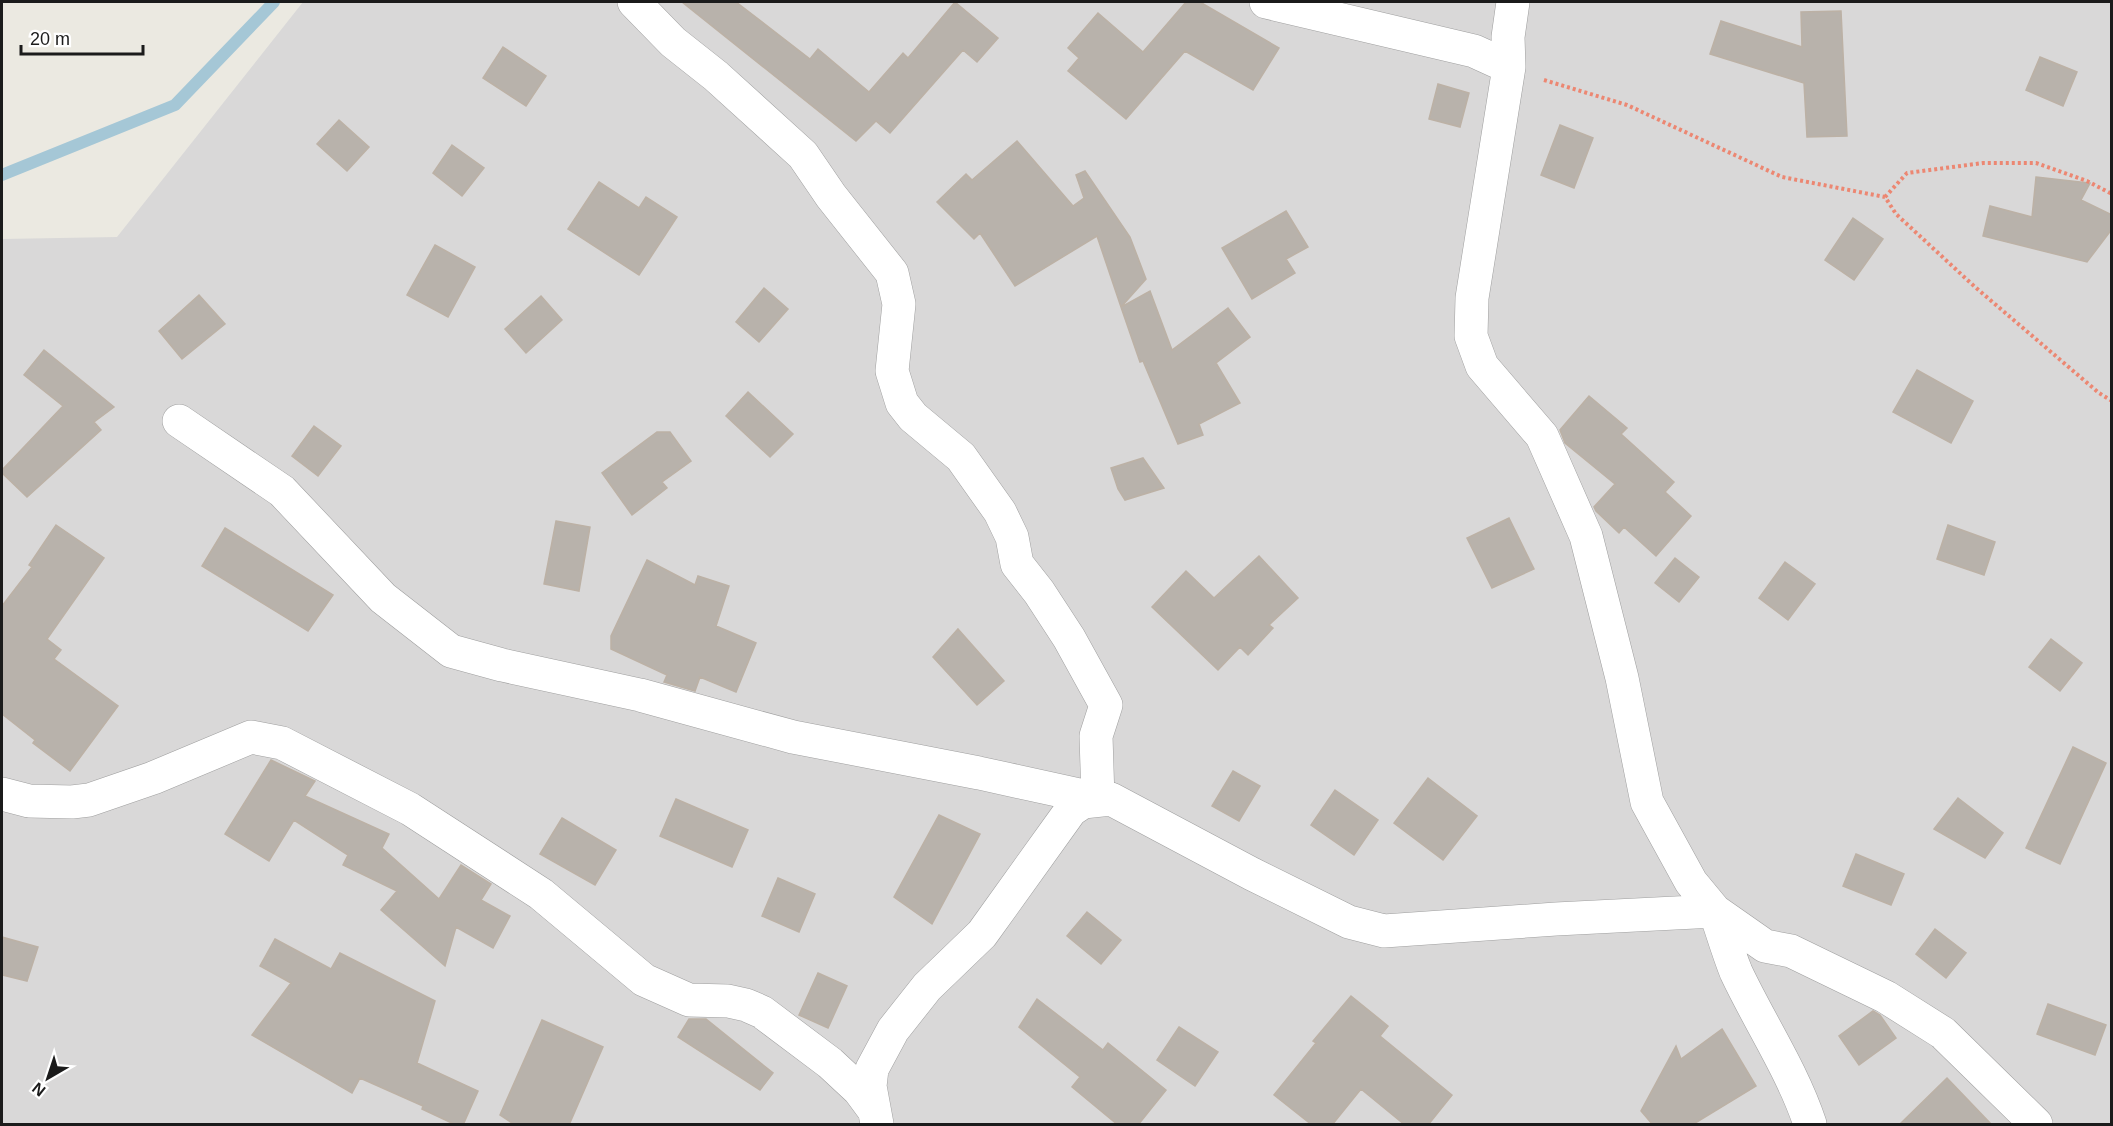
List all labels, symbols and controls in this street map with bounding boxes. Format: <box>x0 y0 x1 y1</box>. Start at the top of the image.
scale bar <box>21 18 142 56</box>
text: 20 m <box>30 29 70 49</box>
north arrow <box>18 1048 78 1108</box>
text: N <box>29 1079 49 1100</box>

